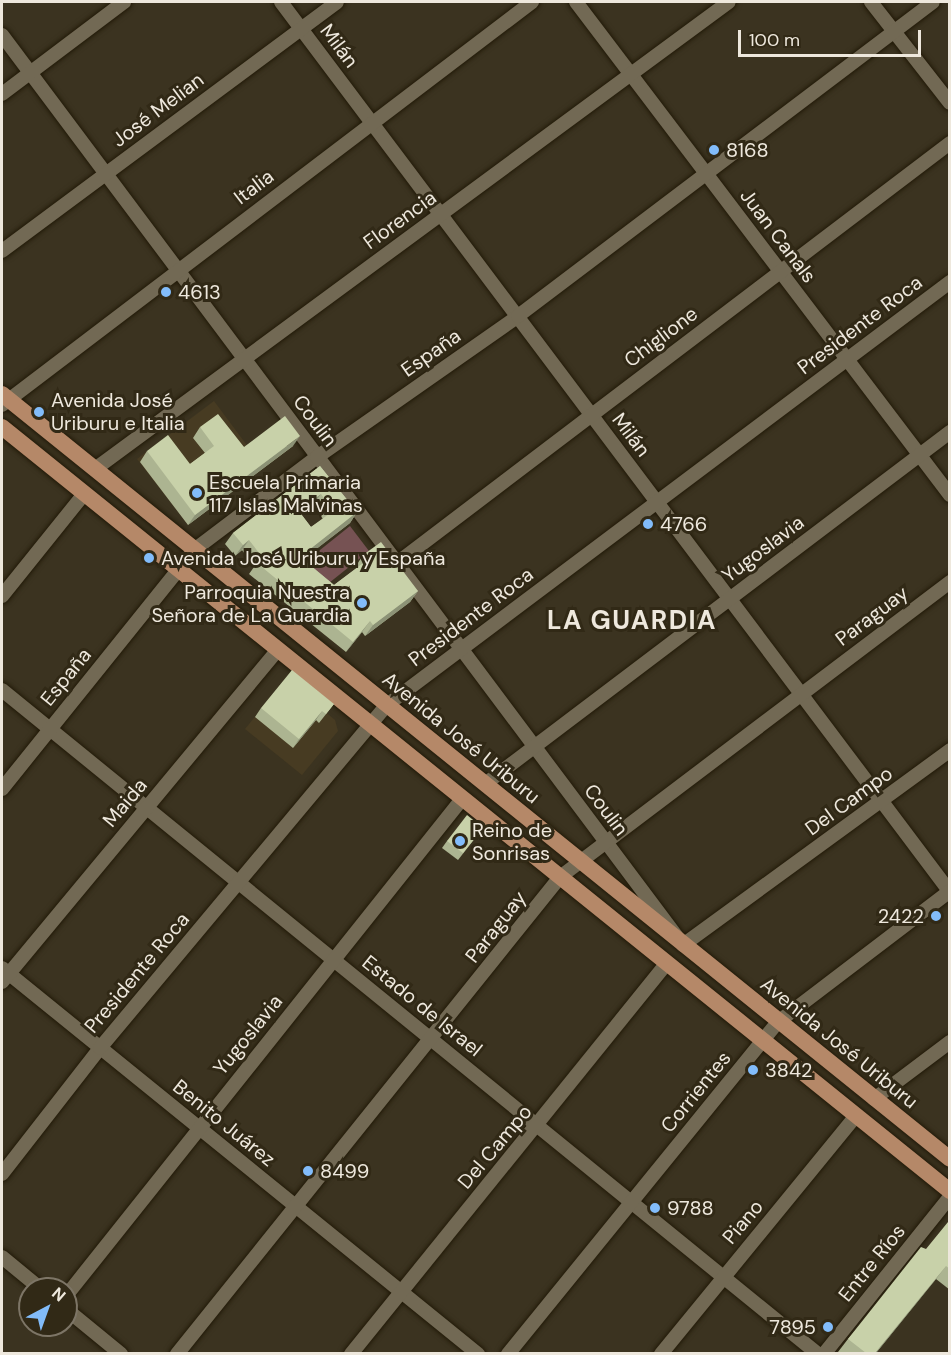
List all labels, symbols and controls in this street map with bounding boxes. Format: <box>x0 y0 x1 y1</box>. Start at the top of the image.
scale bar <box>741 18 924 56</box>
street label: Milán <box>315 19 363 73</box>
text: 100 m <box>749 28 800 52</box>
street label: José Melian <box>107 68 209 152</box>
place label: 8168 <box>726 138 769 162</box>
marker: 8168 <box>707 143 721 157</box>
street label: Italia <box>229 164 279 210</box>
street label: Juan Canals <box>735 184 821 288</box>
street label: Florencia <box>359 186 441 254</box>
street label: Presidente Roca <box>793 270 927 380</box>
place label: 4613 <box>178 280 221 304</box>
marker: 4613 <box>159 285 173 299</box>
street label: Chiglione <box>620 302 702 372</box>
street label: España <box>397 324 465 382</box>
place label: Avenida José Uriburu e Italia <box>51 388 185 435</box>
street label: Coulin <box>288 390 342 452</box>
marker: Avenida José Uriburu e Italia <box>32 405 46 419</box>
street label: Milán <box>607 408 655 462</box>
place label: Escuela Primaria 117 Islas Malvinas <box>209 470 363 517</box>
marker: Escuela Primaria 117 Islas Malvinas <box>190 486 204 500</box>
street label: Yugoslavia <box>717 510 809 588</box>
place label: 4766 <box>660 512 707 536</box>
marker: 4766 <box>641 517 655 531</box>
place label: Avenida José Uriburu y España <box>161 546 445 570</box>
marker: Avenida José Uriburu y España <box>142 551 156 565</box>
street label: Presidente Roca <box>404 562 538 672</box>
place label: Parroquia Nuestra Señora de La Guardia <box>151 580 350 627</box>
street label: Paraguay <box>831 581 913 651</box>
marker: Parroquia Nuestra Señora de La Guardia <box>355 596 369 610</box>
district label: LA GUARDIA <box>547 605 717 637</box>
street label: España <box>36 643 96 711</box>
street label: Avenida José Uriburu <box>378 667 544 809</box>
street label: Del Campo <box>801 761 897 841</box>
street label: Maida <box>98 774 152 832</box>
street label: Coulin <box>579 779 633 841</box>
place label: Reino de Sonrisas <box>472 818 552 865</box>
marker: Reino de Sonrisas <box>453 834 467 848</box>
street label: Paraguay <box>460 886 532 968</box>
place label: 2422 <box>878 904 924 928</box>
street label: Presidente Roca <box>80 908 194 1038</box>
marker: 2422 <box>929 909 943 923</box>
street label: Estado de Israel <box>357 950 487 1062</box>
street label: Avenida José Uriburu <box>756 972 922 1114</box>
street label: Yugoslavia <box>208 990 288 1080</box>
street label: Corrientes <box>656 1047 736 1137</box>
place label: 3842 <box>765 1058 813 1082</box>
marker: 3842 <box>746 1063 760 1077</box>
street label: Benito Juárez <box>168 1075 280 1171</box>
street label: Del Campo <box>453 1100 537 1194</box>
place label: 8499 <box>320 1159 369 1183</box>
marker: 8499 <box>301 1164 315 1178</box>
street label: Piano <box>718 1195 768 1249</box>
place label: 9788 <box>667 1196 714 1220</box>
marker: 9788 <box>648 1201 662 1215</box>
street label: Entre Ríos <box>834 1219 910 1307</box>
north arrow <box>18 1277 78 1337</box>
text: N <box>48 1283 70 1306</box>
place label: 7895 <box>769 1315 816 1339</box>
marker: 7895 <box>821 1320 835 1334</box>

